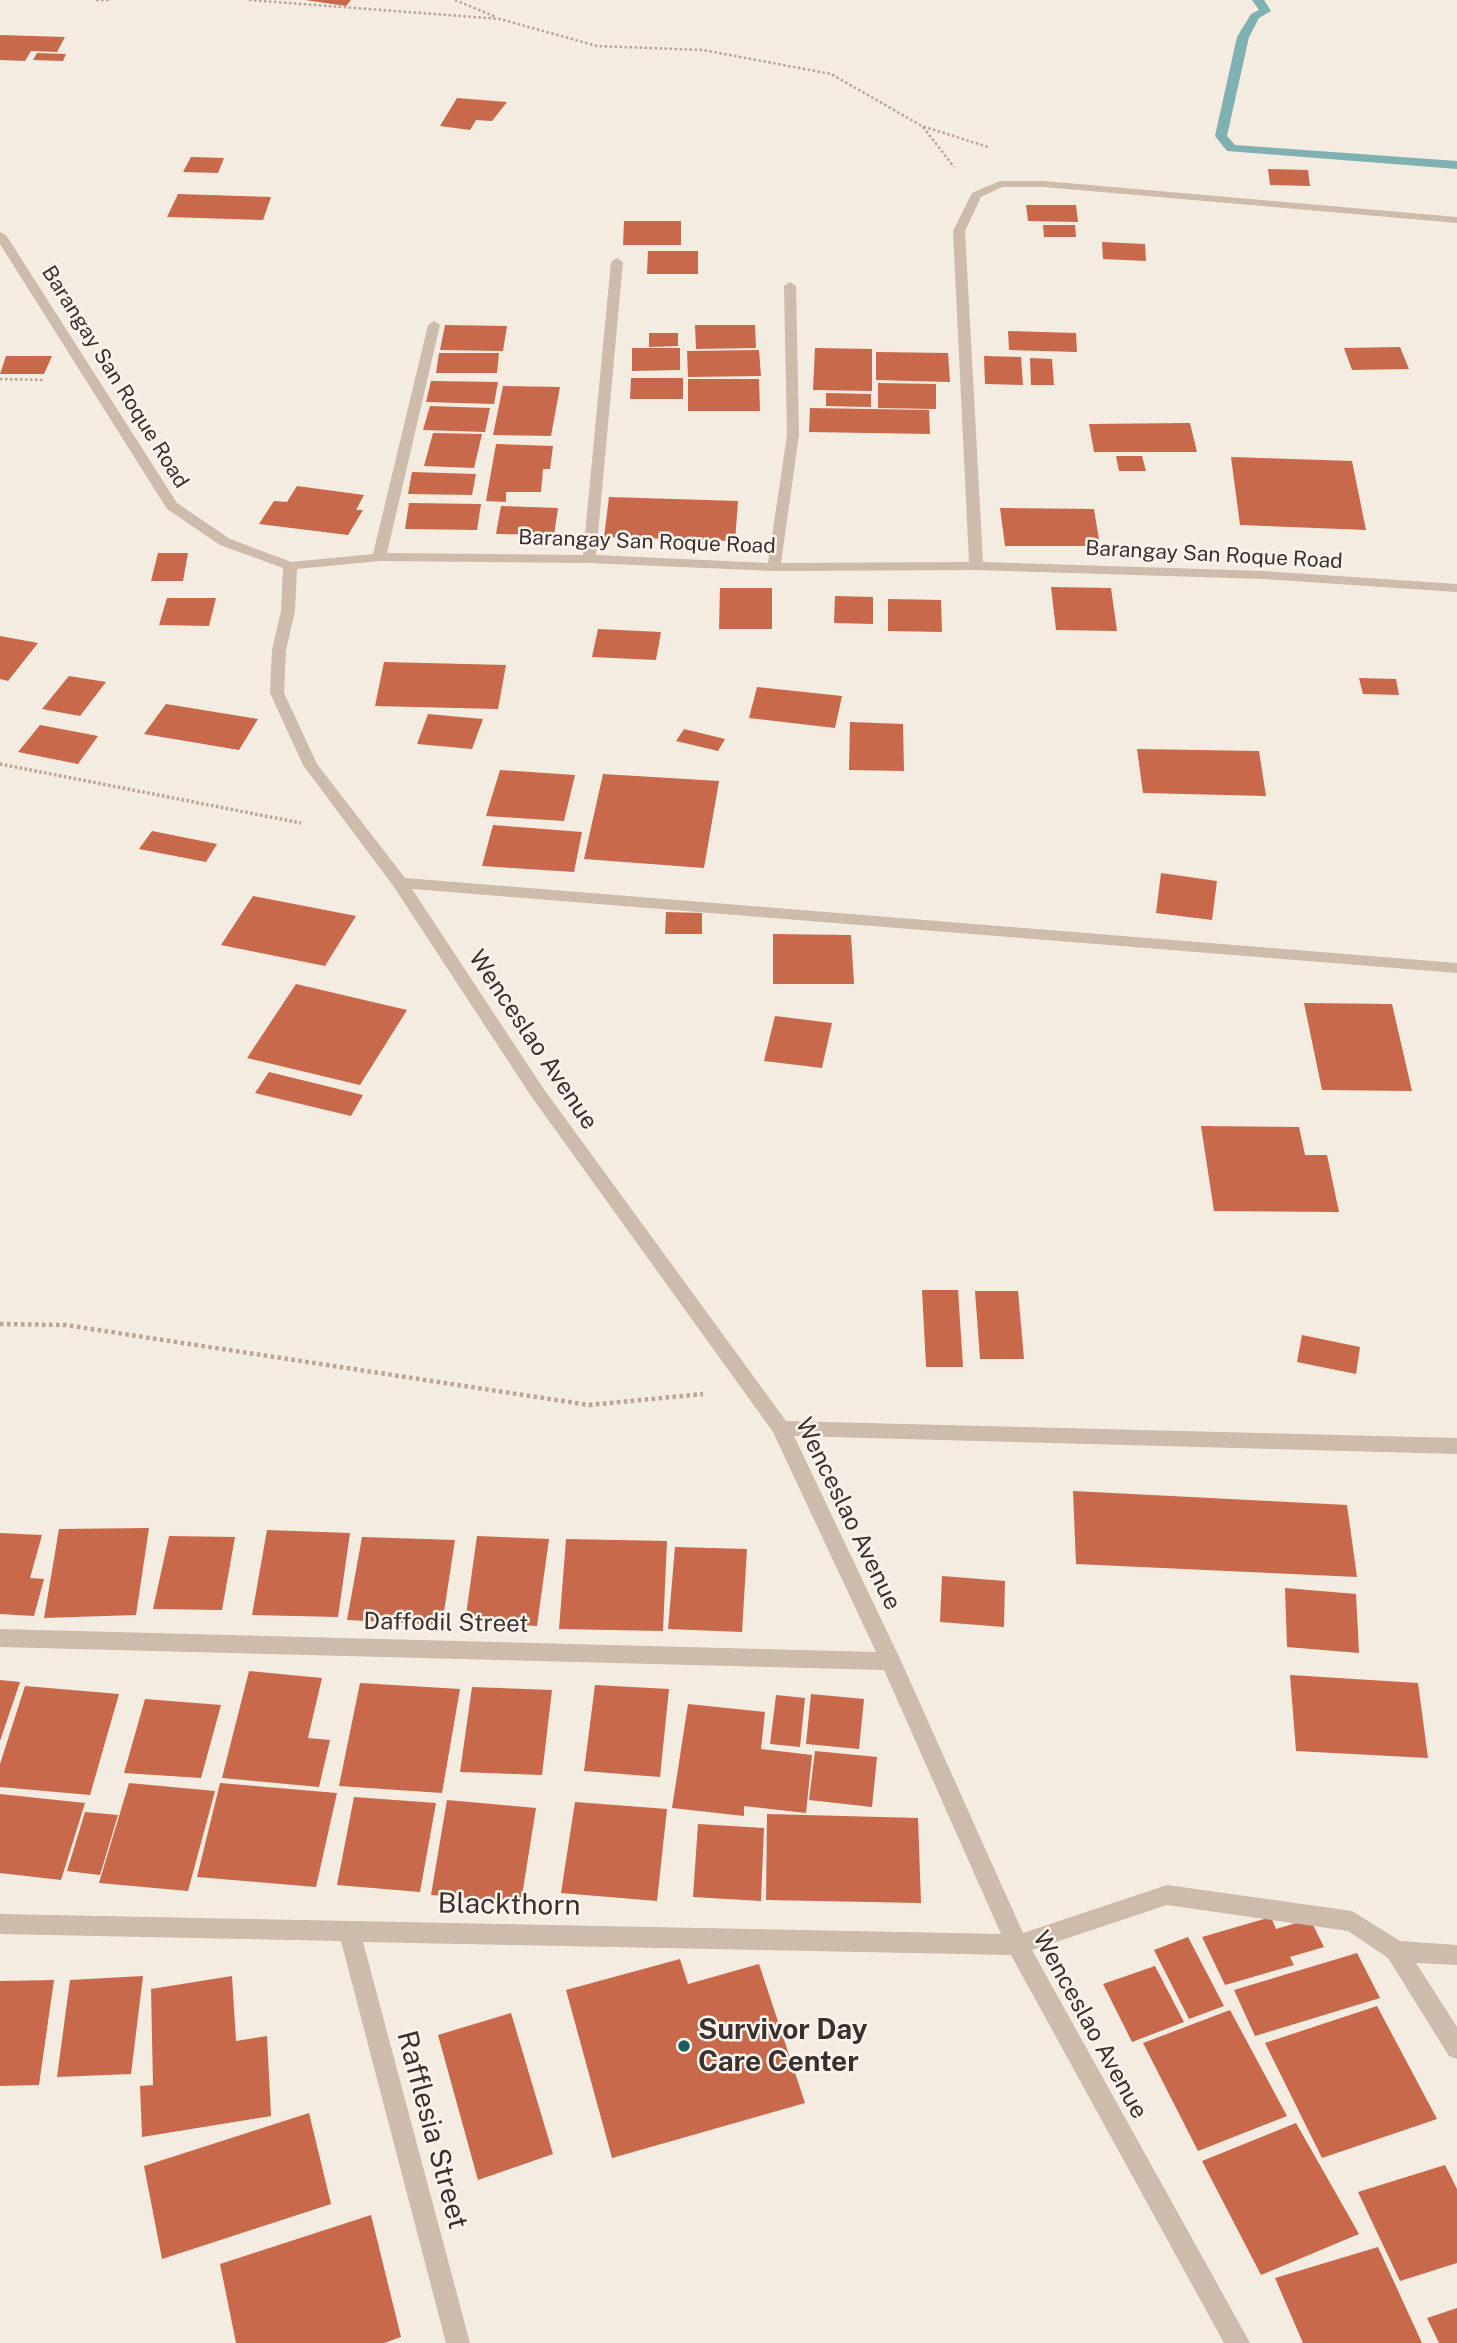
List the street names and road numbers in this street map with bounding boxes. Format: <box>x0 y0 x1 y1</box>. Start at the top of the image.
street label: Barangay San Roque Road <box>36 261 194 493</box>
street label: Barangay San Roque Road <box>518 525 776 559</box>
street label: Barangay San Roque Road <box>1085 536 1343 574</box>
street label: Wenceslao Avenue <box>462 945 604 1135</box>
street label: Wenceslao Avenue <box>789 1413 907 1615</box>
street label: Daffodil Street <box>363 1607 529 1639</box>
street label: Blackthorn <box>437 1887 581 1923</box>
street label: Wenceslao Avenue <box>1026 1926 1154 2124</box>
street label: Rafflesia Street <box>389 2027 475 2233</box>

